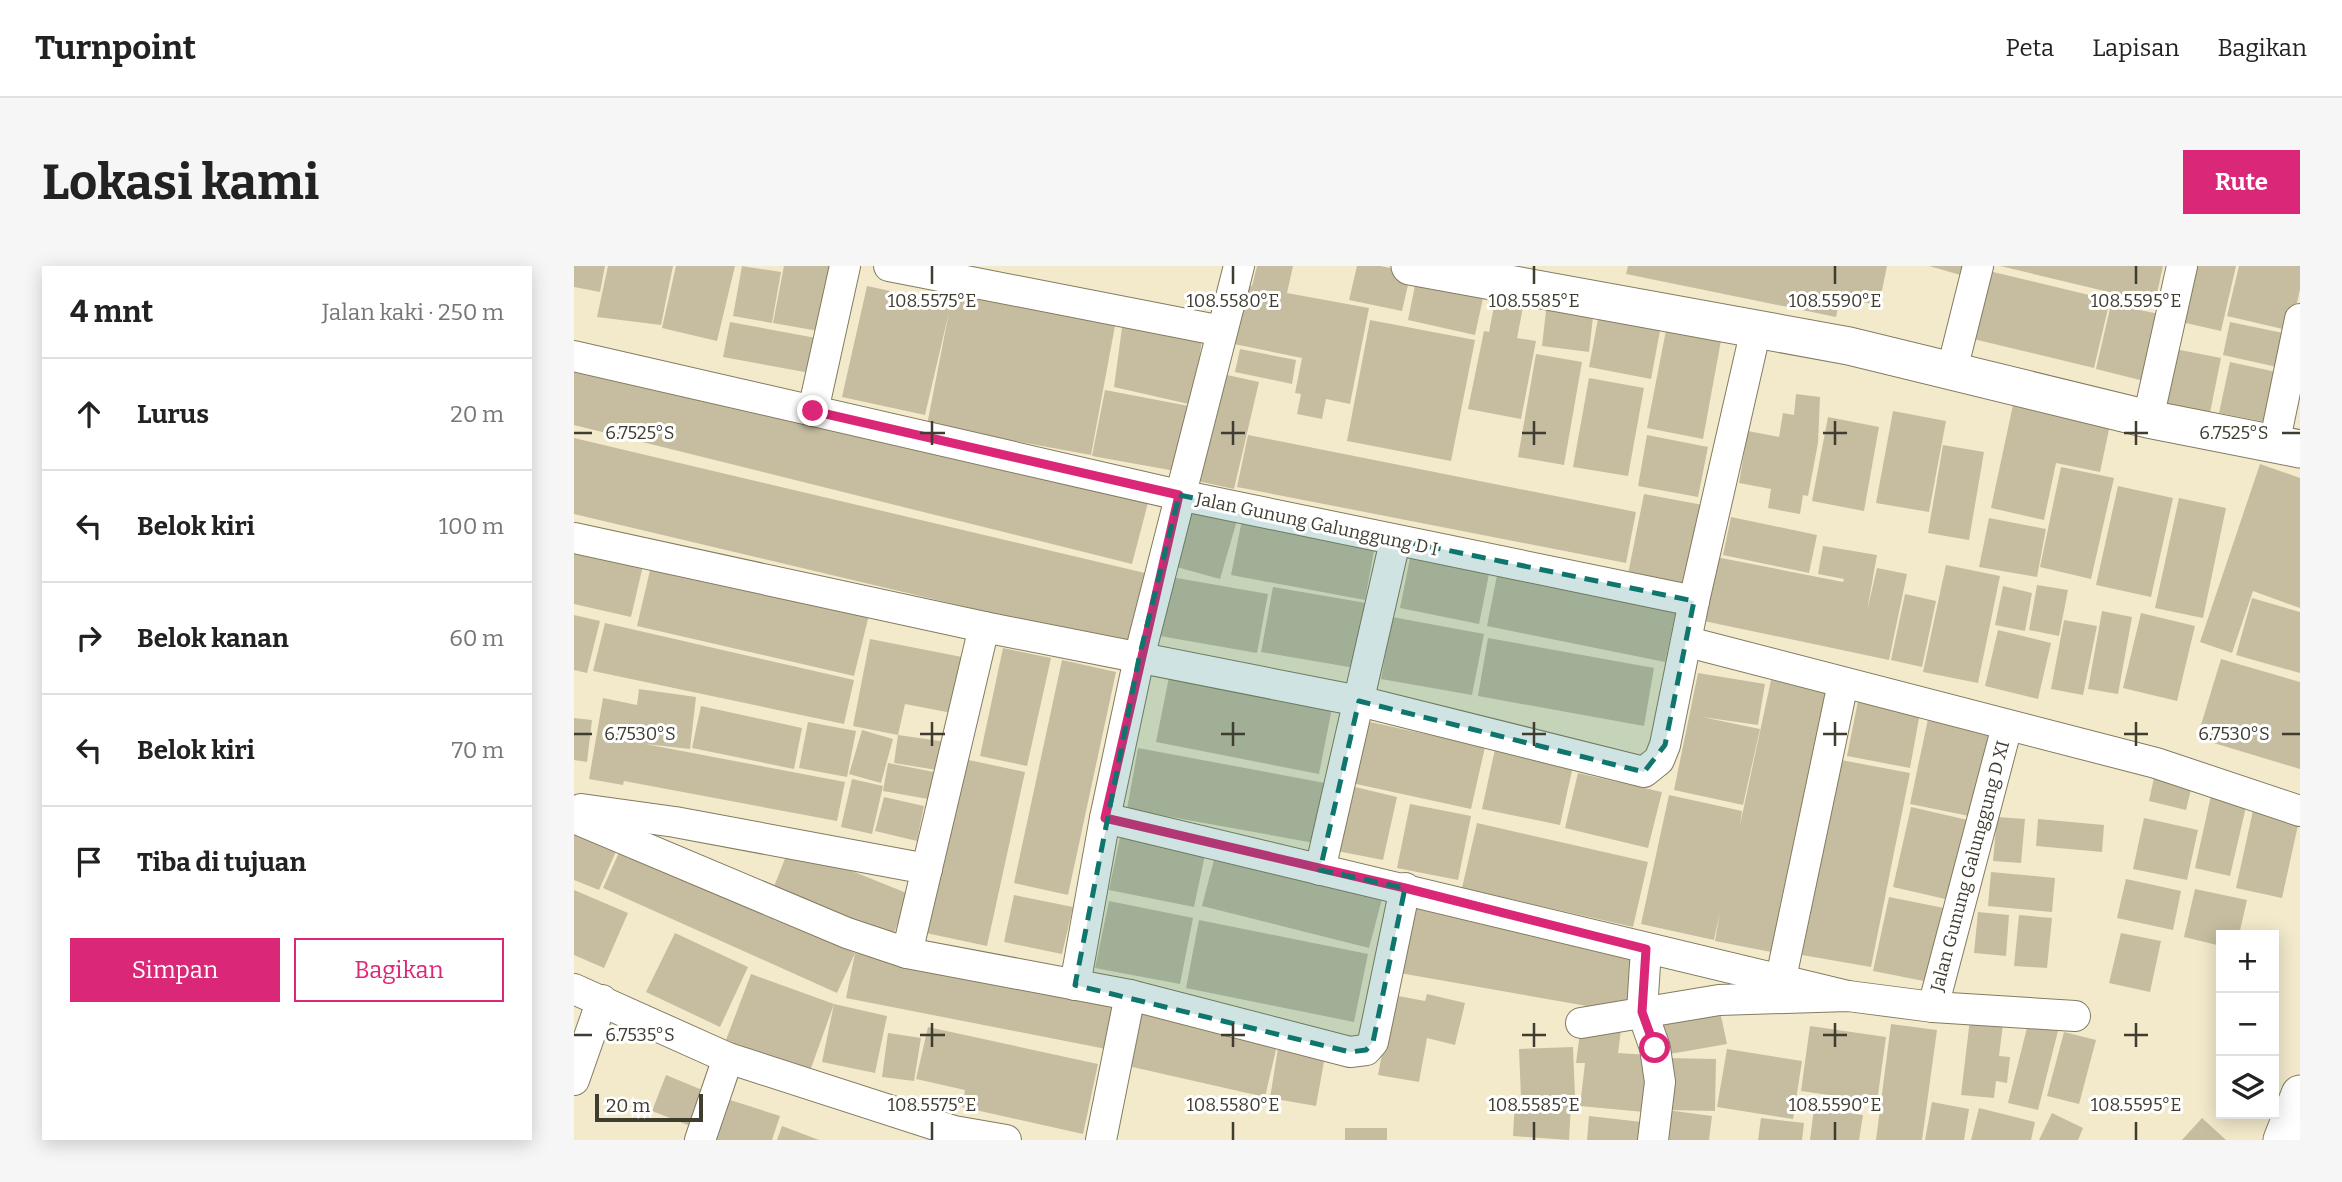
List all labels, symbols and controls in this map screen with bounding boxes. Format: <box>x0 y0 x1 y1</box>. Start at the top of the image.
text: Turnpoint <box>35 28 196 68</box>
text: Peta <box>2006 34 2054 62</box>
text: Lapisan <box>2092 34 2179 62</box>
text: Bagikan <box>2217 34 2307 62</box>
button: Rute <box>2183 150 2300 214</box>
text: Lokasi kami <box>42 153 319 212</box>
text: 108.5575°E <box>888 290 976 312</box>
text: 108.5580°E <box>1186 290 1280 312</box>
text: 108.5585°E <box>1488 290 1580 312</box>
text: 108.5590°E <box>1789 290 1881 312</box>
text: 108.5595°E <box>2091 290 2181 312</box>
text: 4 mnt <box>70 294 153 330</box>
text: Jalan kaki · 250 m <box>322 298 504 326</box>
icon: ahead <box>70 395 108 433</box>
route end <box>797 395 828 426</box>
text: Lurus <box>137 399 209 430</box>
text: 20 m <box>450 400 504 428</box>
text: 6.7525°S <box>605 422 675 444</box>
text: 6.7525°S <box>2199 422 2269 444</box>
street label: Jalan Gunung Galunggung D I <box>1193 487 1440 560</box>
icon: left <box>70 507 108 545</box>
text: Belok kiri <box>137 511 255 542</box>
text: 100 m <box>439 512 504 540</box>
icon: right <box>70 619 108 657</box>
text: Belok kanan <box>137 623 289 654</box>
text: 60 m <box>449 624 504 652</box>
text: 6.7530°S <box>604 723 676 745</box>
text: 6.7530°S <box>2198 723 2270 745</box>
icon: left <box>70 731 108 769</box>
text: Belok kiri <box>137 735 255 766</box>
text: 70 m <box>452 736 504 764</box>
street label: Jalan Gunung Galunggung D XI <box>1926 738 2014 995</box>
icon: arrive <box>70 843 108 881</box>
text: Tiba di tujuan <box>137 847 306 878</box>
map controls <box>2216 930 2279 1119</box>
button: + <box>2216 930 2279 993</box>
button: Simpan <box>70 938 280 1002</box>
button: Bagikan <box>294 938 504 1002</box>
button: − <box>2216 993 2279 1056</box>
text: 6.7535°S <box>605 1024 675 1046</box>
route start <box>1639 1032 1670 1063</box>
button: layers <box>2216 1056 2279 1119</box>
scale bar <box>595 1091 704 1123</box>
text: 20 m <box>606 1094 650 1117</box>
text: 108.5575°E <box>888 1094 976 1116</box>
text: 108.5580°E <box>1186 1094 1280 1116</box>
text: 108.5585°E <box>1488 1094 1580 1116</box>
text: 108.5590°E <box>1789 1094 1881 1116</box>
text: 108.5595°E <box>2091 1094 2181 1116</box>

